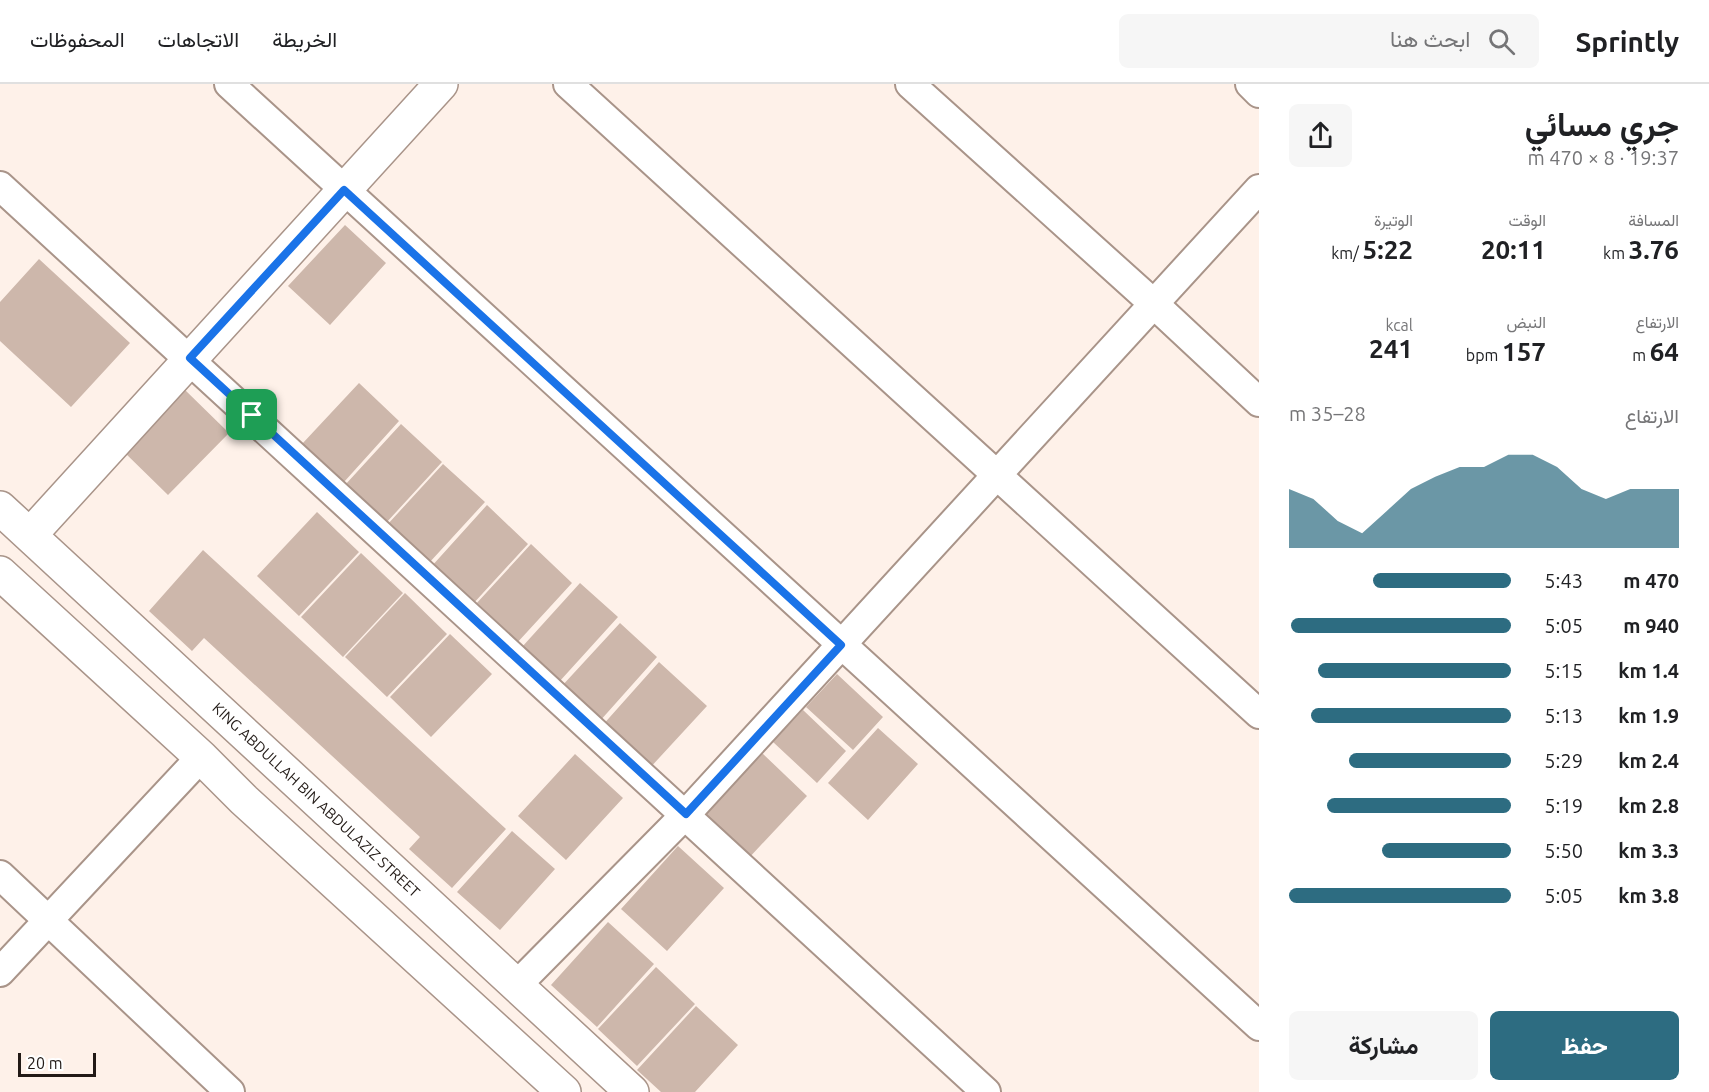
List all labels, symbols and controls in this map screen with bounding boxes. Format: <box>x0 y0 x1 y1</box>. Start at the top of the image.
search box <box>1119 14 1539 68</box>
icon: search <box>1485 25 1518 58</box>
text: ابحث هنا <box>1390 26 1470 51</box>
text: Sprintly <box>1575 26 1679 57</box>
text: المحفوظات <box>30 27 125 51</box>
text: الاتجاهات <box>158 27 239 51</box>
text: الخريطة <box>272 27 337 51</box>
button: share <box>1289 104 1352 167</box>
text: جري مسائي <box>1525 105 1679 142</box>
text: 19:37 · 8 × 470 m <box>1527 146 1679 169</box>
text: الوتيرة <box>1374 211 1413 229</box>
text: الوقت <box>1508 211 1546 229</box>
text: المسافة <box>1628 211 1679 229</box>
text: 5:22 <box>1363 235 1413 264</box>
text: 20:11 <box>1481 235 1546 264</box>
text: 3.76 <box>1629 235 1679 264</box>
text: /km <box>1331 244 1363 262</box>
text: km <box>1603 244 1629 262</box>
text: النبض <box>1506 313 1546 331</box>
text: الارتفاع <box>1636 313 1679 331</box>
text: kcal <box>1385 316 1413 334</box>
text: 241 <box>1369 334 1413 363</box>
text: 157 <box>1502 337 1546 366</box>
text: 64 <box>1650 337 1679 366</box>
text: bpm <box>1466 346 1502 364</box>
text: m <box>1632 346 1650 364</box>
pin <box>226 389 277 440</box>
icon: arrive <box>235 398 268 431</box>
text: 28–35 m <box>1289 402 1366 425</box>
text: الارتفاع <box>1625 404 1679 427</box>
text: 5:43 <box>1544 569 1583 592</box>
text: 470 m <box>1623 569 1679 592</box>
text: 5:05 <box>1544 614 1583 637</box>
text: 940 m <box>1623 614 1679 637</box>
text: 5:15 <box>1544 659 1583 682</box>
text: 1.4 km <box>1618 659 1679 682</box>
street label: KING ABDULLAH BIN ABDULAZIZ STREET <box>209 699 424 901</box>
text: 5:13 <box>1544 704 1583 727</box>
text: 1.9 km <box>1618 704 1679 727</box>
text: 5:29 <box>1544 749 1583 772</box>
text: 2.4 km <box>1618 749 1679 772</box>
text: 5:19 <box>1544 794 1583 817</box>
text: 2.8 km <box>1618 794 1679 817</box>
text: 5:50 <box>1544 839 1583 862</box>
text: 3.3 km <box>1618 839 1679 862</box>
text: 5:05 <box>1544 884 1583 907</box>
text: 3.8 km <box>1618 884 1679 907</box>
button: مشاركة <box>1289 1011 1478 1080</box>
button: حفظ <box>1490 1011 1679 1080</box>
scale bar <box>18 1050 96 1078</box>
text: 20 m <box>27 1054 63 1072</box>

